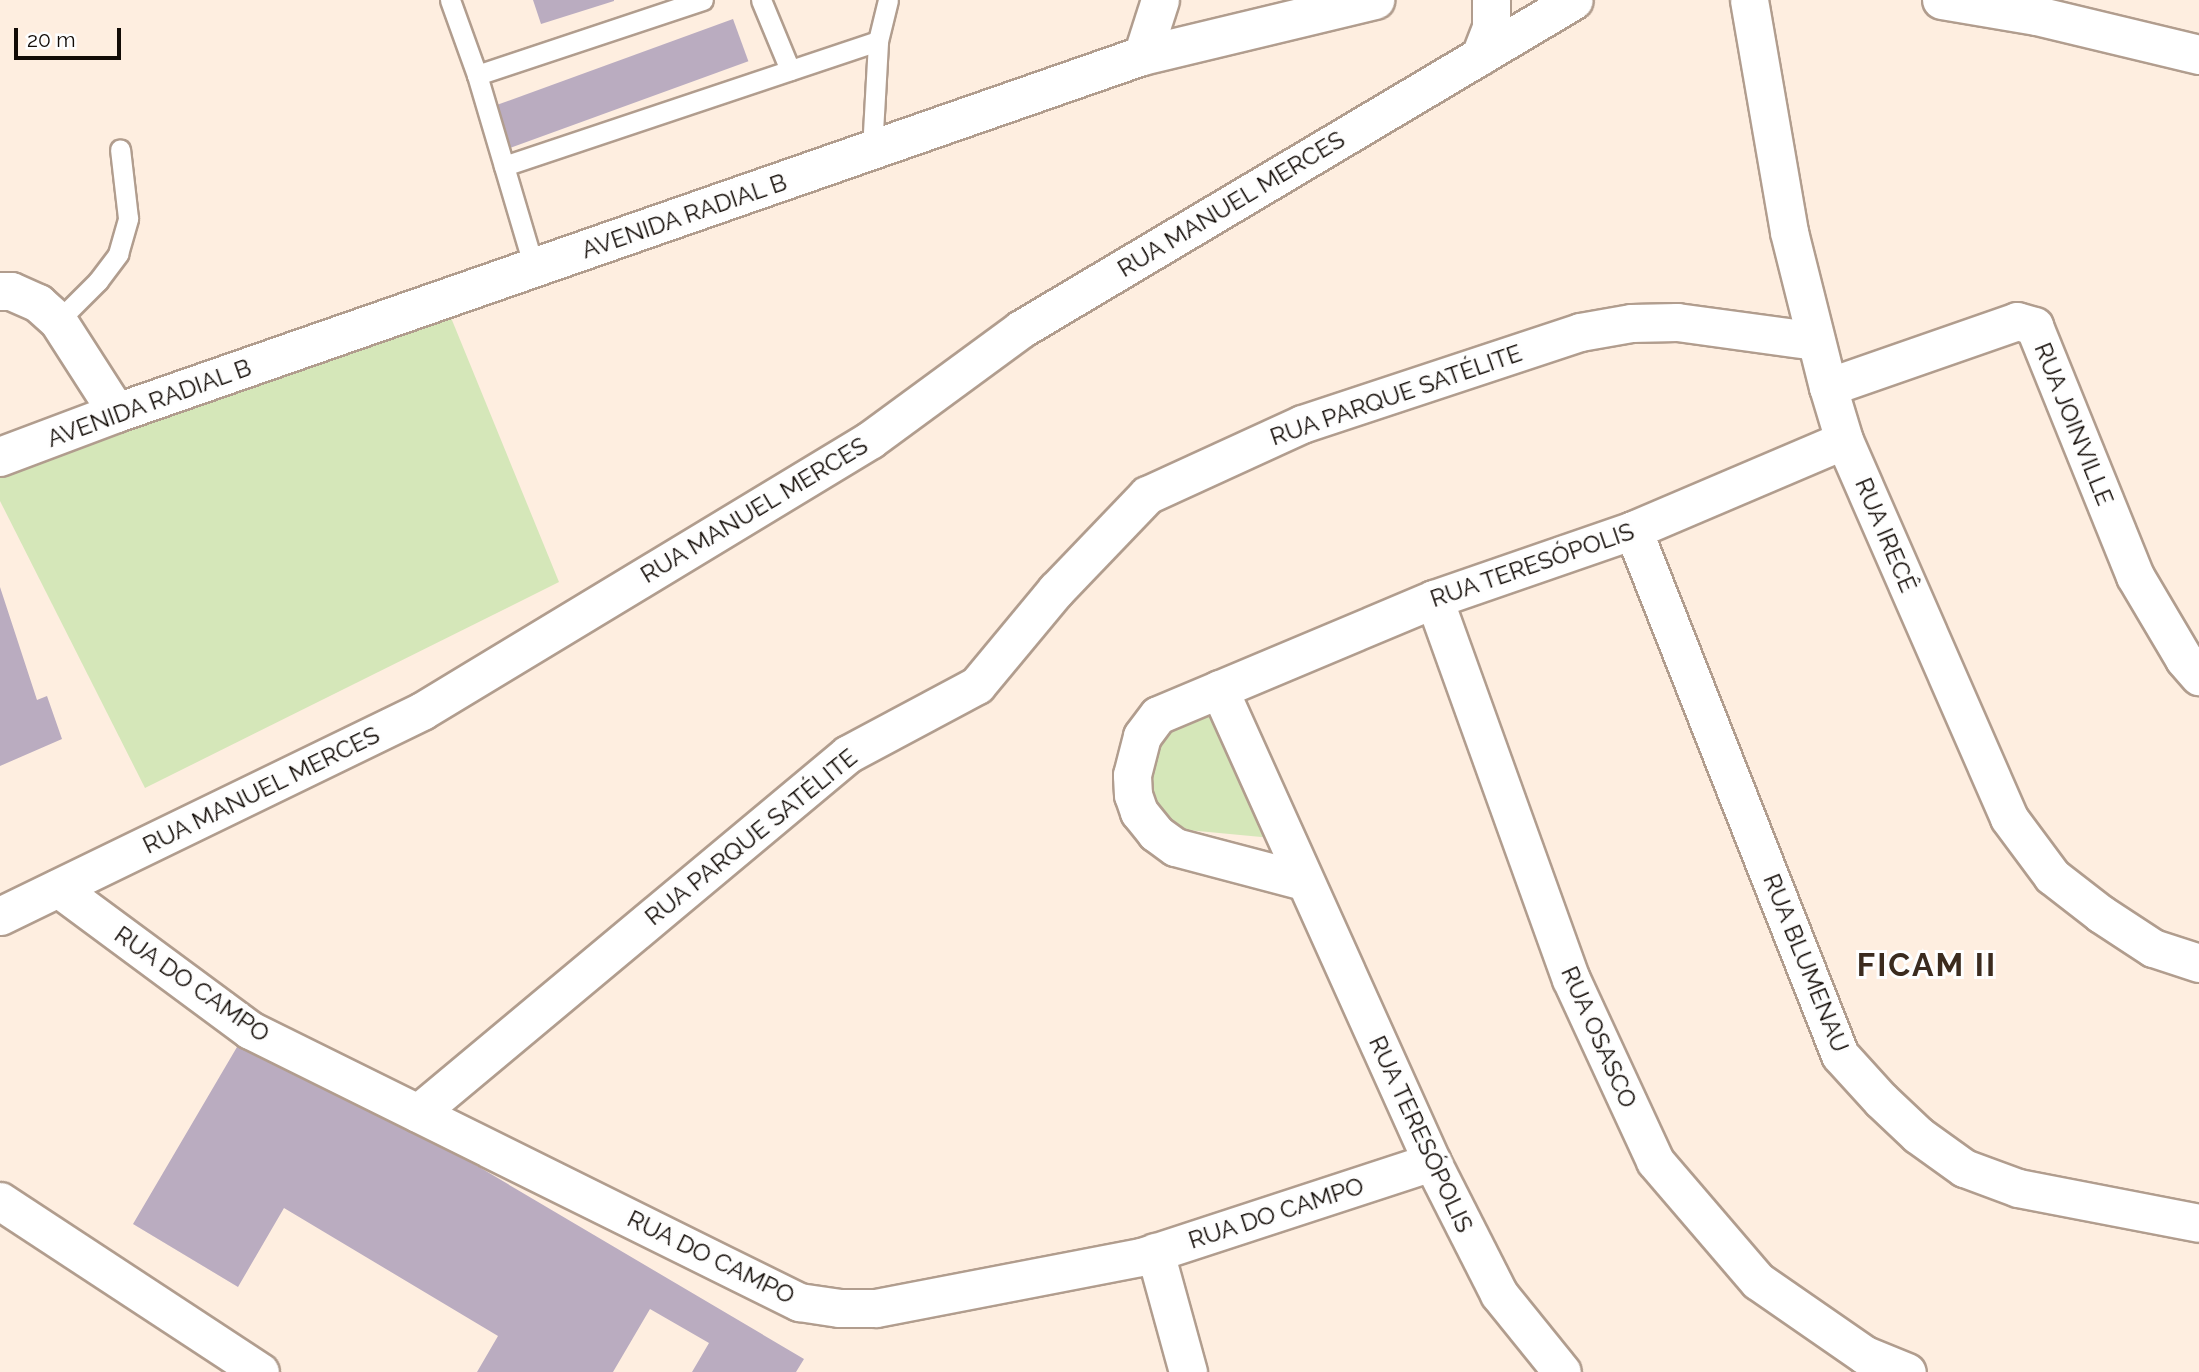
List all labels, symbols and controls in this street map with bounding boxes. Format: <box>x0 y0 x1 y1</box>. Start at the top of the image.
scale bar <box>18 14 124 58</box>
text: 20 m <box>27 27 75 52</box>
street label: RUA MANUEL MERCES <box>1112 124 1350 284</box>
street label: AVENIDA RADIAL B <box>577 167 791 265</box>
street label: RUA PARQUE SATÉLITE <box>1266 338 1526 452</box>
street label: RUA JOINVILLE <box>2028 338 2120 510</box>
street label: AVENIDA RADIAL B <box>42 352 256 454</box>
street label: RUA MANUEL MERCES <box>635 430 873 590</box>
street label: RUA IRECÊ <box>1849 473 1923 597</box>
street label: RUA TERESÓPOLIS <box>1426 516 1638 614</box>
street label: RUA MANUEL MERCES <box>137 720 385 860</box>
street label: RUA PARQUE SATÉLITE <box>639 742 863 932</box>
street label: RUA BLUMENAU <box>1757 869 1855 1057</box>
street label: RUA DO CAMPO <box>109 920 275 1048</box>
district label: FICAM II <box>1858 946 1996 984</box>
street label: RUA OSASCO <box>1555 961 1643 1113</box>
street label: RUA TERESÓPOLIS <box>1363 1031 1479 1237</box>
street label: RUA DO CAMPO <box>1184 1171 1368 1255</box>
street label: RUA DO CAMPO <box>622 1204 800 1310</box>

